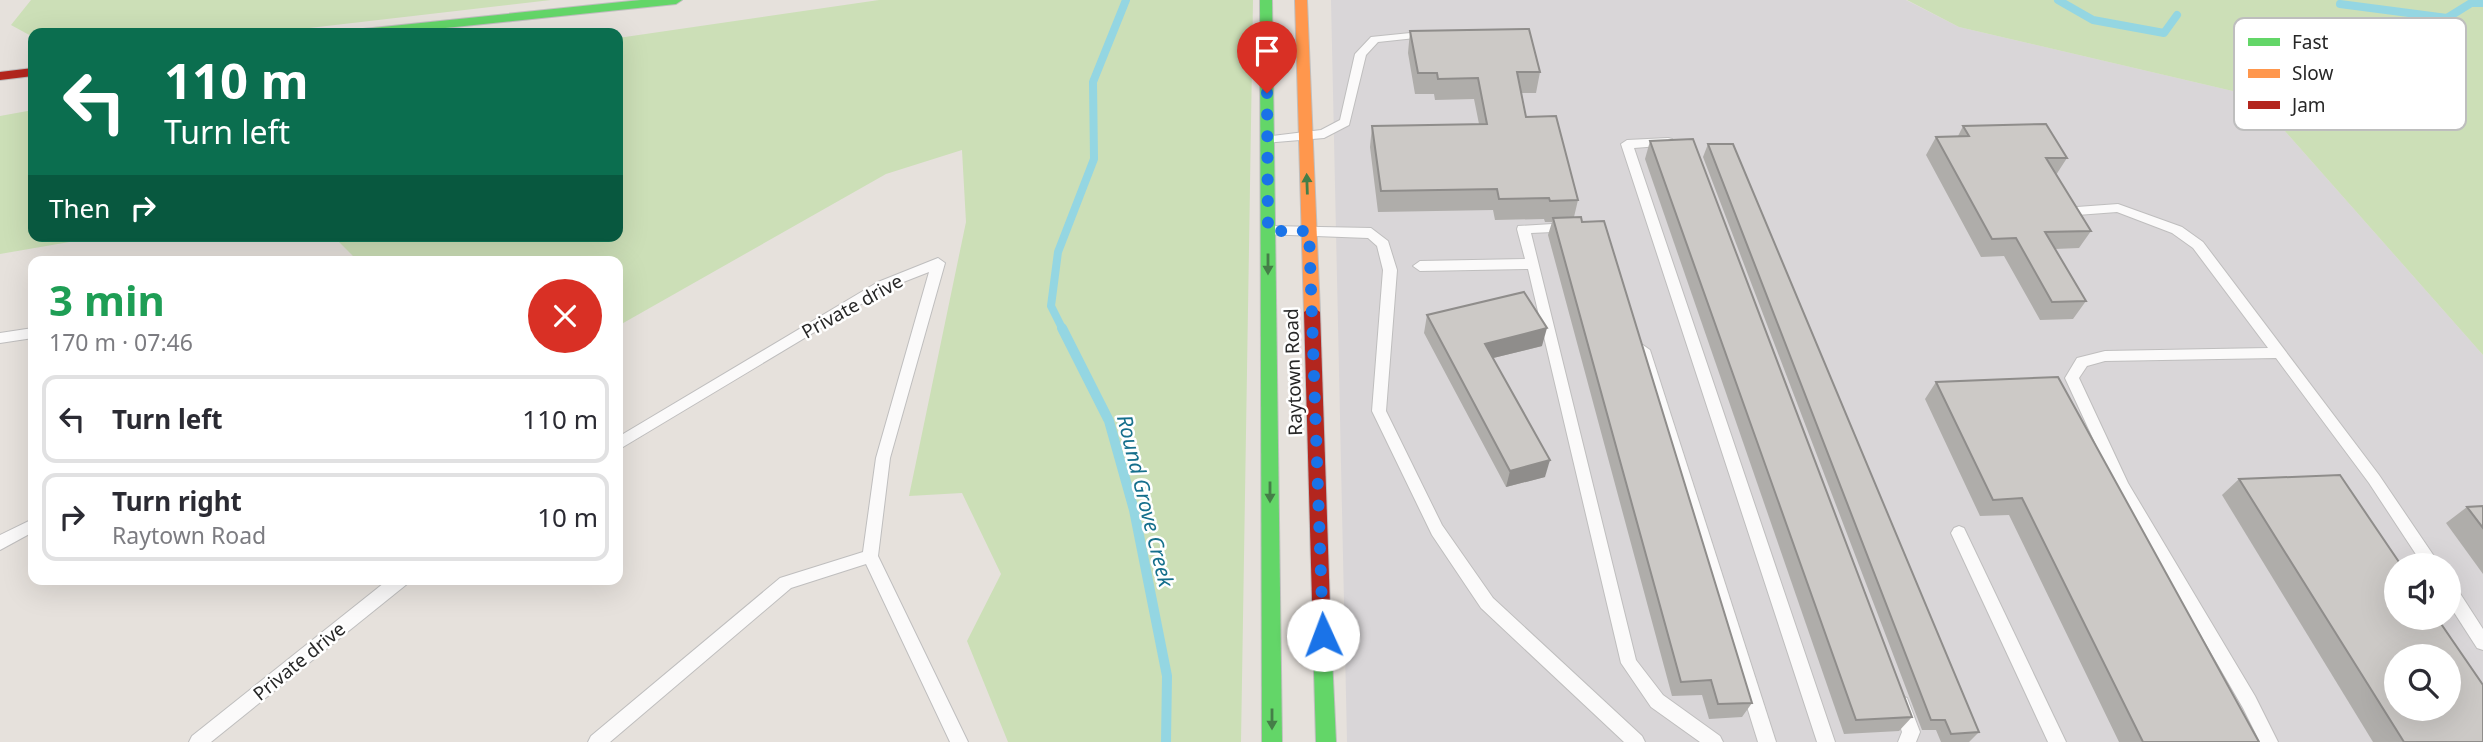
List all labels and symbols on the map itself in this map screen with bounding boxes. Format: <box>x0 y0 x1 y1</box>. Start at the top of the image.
legend <box>2234 18 2466 130</box>
pin <box>1237 21 1297 93</box>
text: Fast <box>2292 29 2329 55</box>
text: Slow <box>2292 60 2333 86</box>
text: Jam <box>2290 92 2326 118</box>
one-way arrow <box>1302 173 1313 195</box>
one-way arrow <box>1262 253 1274 275</box>
street label: Private drive <box>797 268 907 344</box>
street label: Raytown Road <box>1278 308 1308 436</box>
water label: Round Grove Creek <box>1111 412 1181 591</box>
one-way arrow <box>1264 481 1276 503</box>
position arrow <box>1286 598 1360 672</box>
street label: Private drive <box>247 616 351 706</box>
one-way arrow <box>1266 708 1278 730</box>

